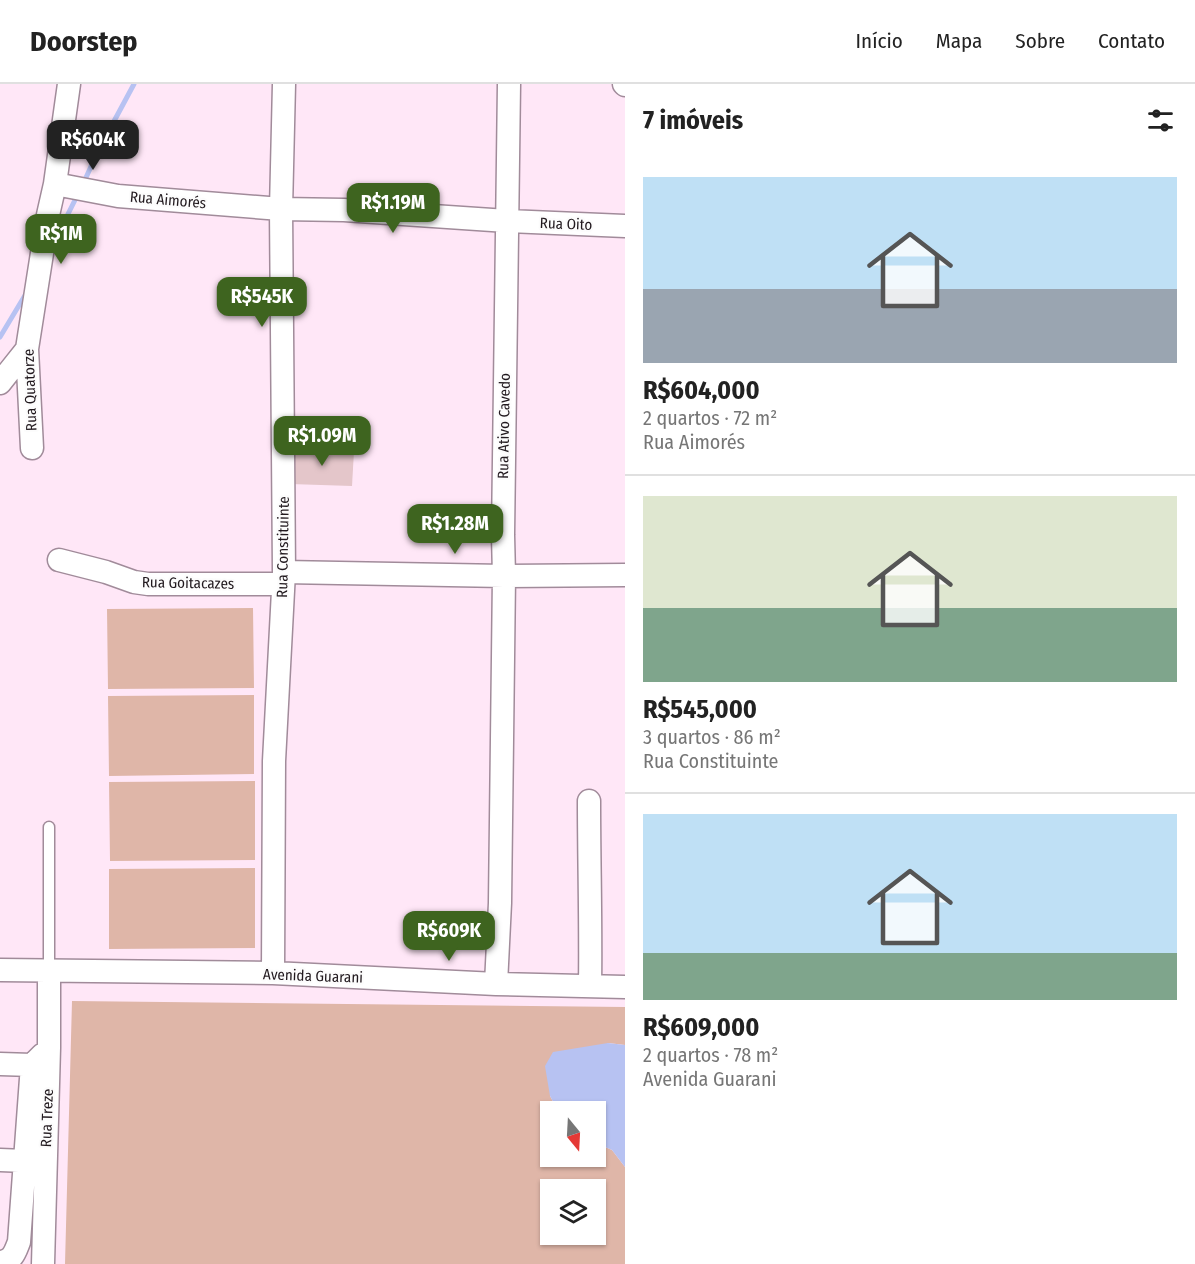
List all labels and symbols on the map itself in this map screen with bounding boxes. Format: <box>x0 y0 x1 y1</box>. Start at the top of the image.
pin: R$604K <box>44 120 142 171</box>
pin: R$1.19M <box>338 183 448 234</box>
street label: Rua Aimorés <box>129 188 207 212</box>
pin: R$1M <box>25 214 97 265</box>
street label: Rua Oito <box>539 214 593 234</box>
pin: R$545K <box>213 277 311 328</box>
street label: Rua Quatorze <box>20 349 40 431</box>
street label: Rua Ativo Cavedo <box>494 373 514 479</box>
pin: R$1.09M <box>267 416 377 467</box>
street label: Rua Constituinte <box>273 496 293 598</box>
pin: R$1.28M <box>400 504 510 555</box>
street label: Rua Goitacazes <box>142 573 234 593</box>
pin: R$609K <box>400 911 498 962</box>
street label: Avenida Guarani <box>263 965 363 987</box>
street label: Rua Treze <box>37 1088 57 1148</box>
north arrow <box>540 1101 606 1167</box>

